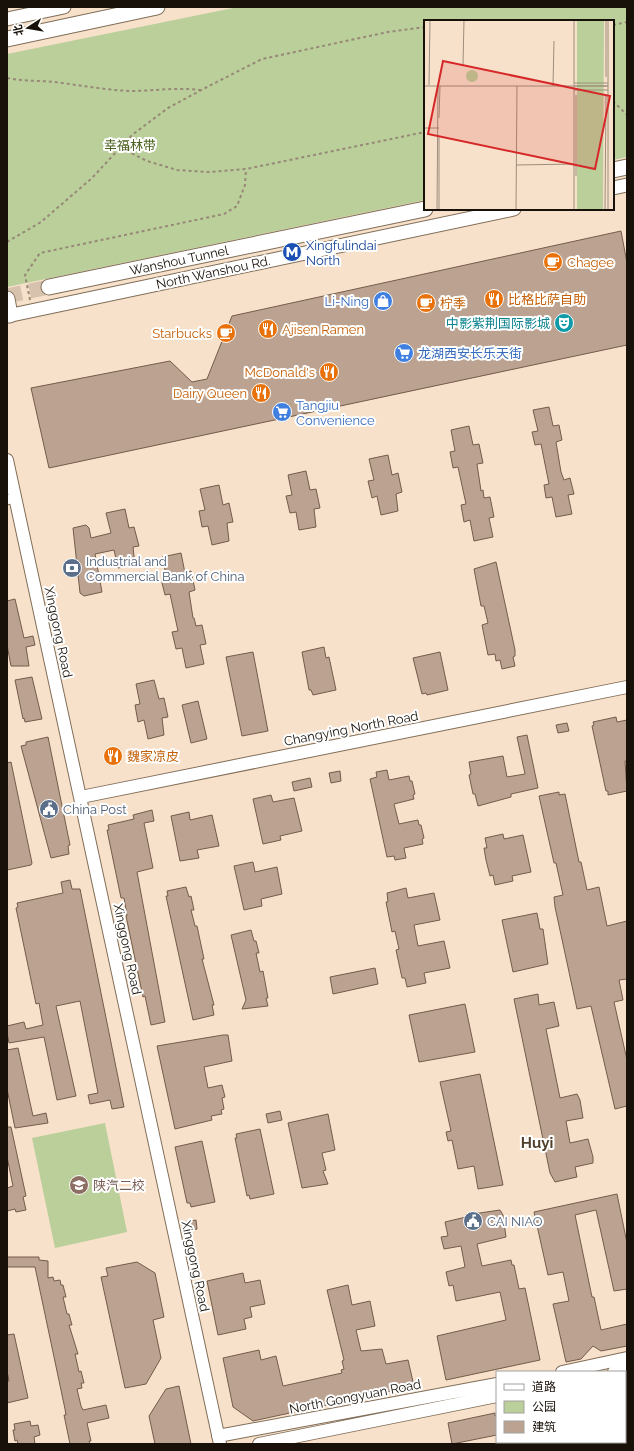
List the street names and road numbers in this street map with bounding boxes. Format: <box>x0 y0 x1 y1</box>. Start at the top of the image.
street label: Wanshou Tunnel <box>128 243 230 278</box>
street label: North Wanshou Rd. <box>155 253 271 292</box>
street label: Xinggong Road <box>42 585 75 679</box>
street label: Changying North Road <box>283 708 420 749</box>
street label: Xinggong Road <box>111 902 144 996</box>
street label: Xinggong Road <box>179 1219 212 1313</box>
street label: North Gongyuan Road <box>288 1376 422 1417</box>

